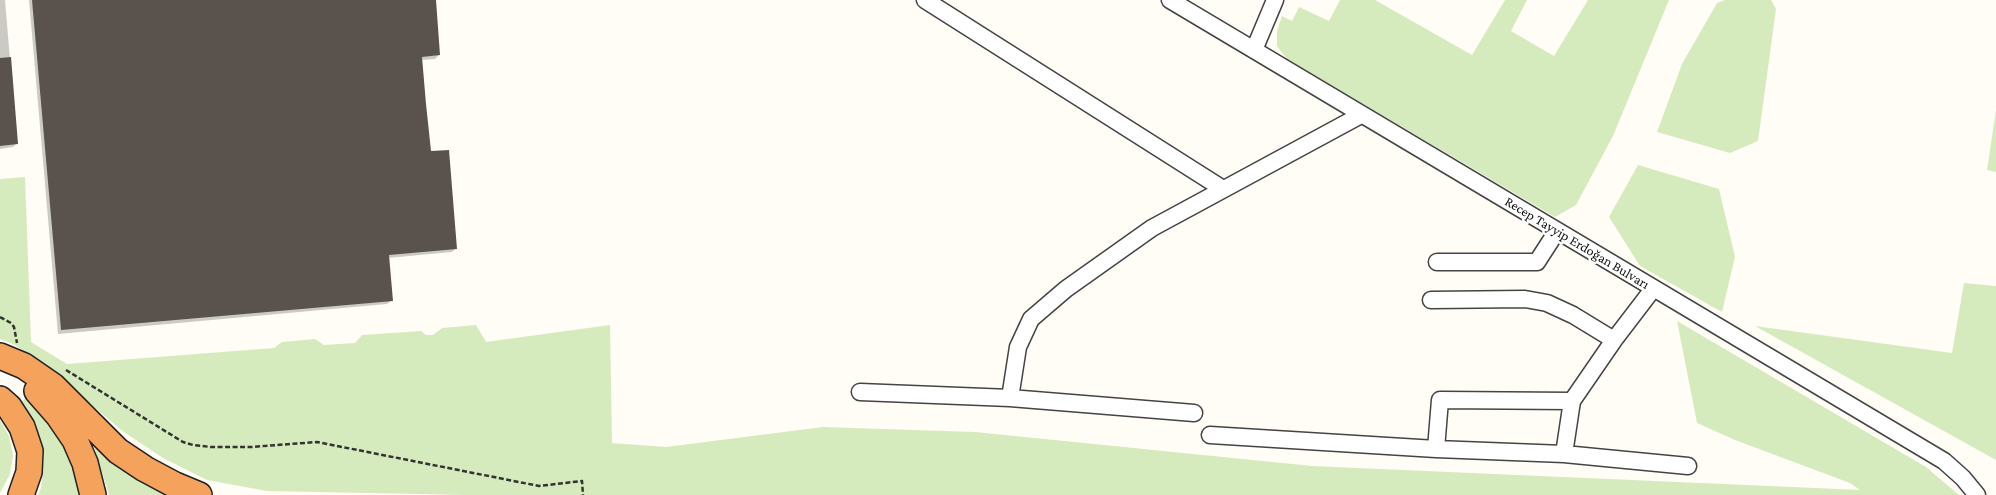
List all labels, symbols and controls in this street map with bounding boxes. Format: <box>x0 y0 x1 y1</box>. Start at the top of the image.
street label: Recep Tayyip Erdoğan Bulvarı <box>1502 193 1652 293</box>

